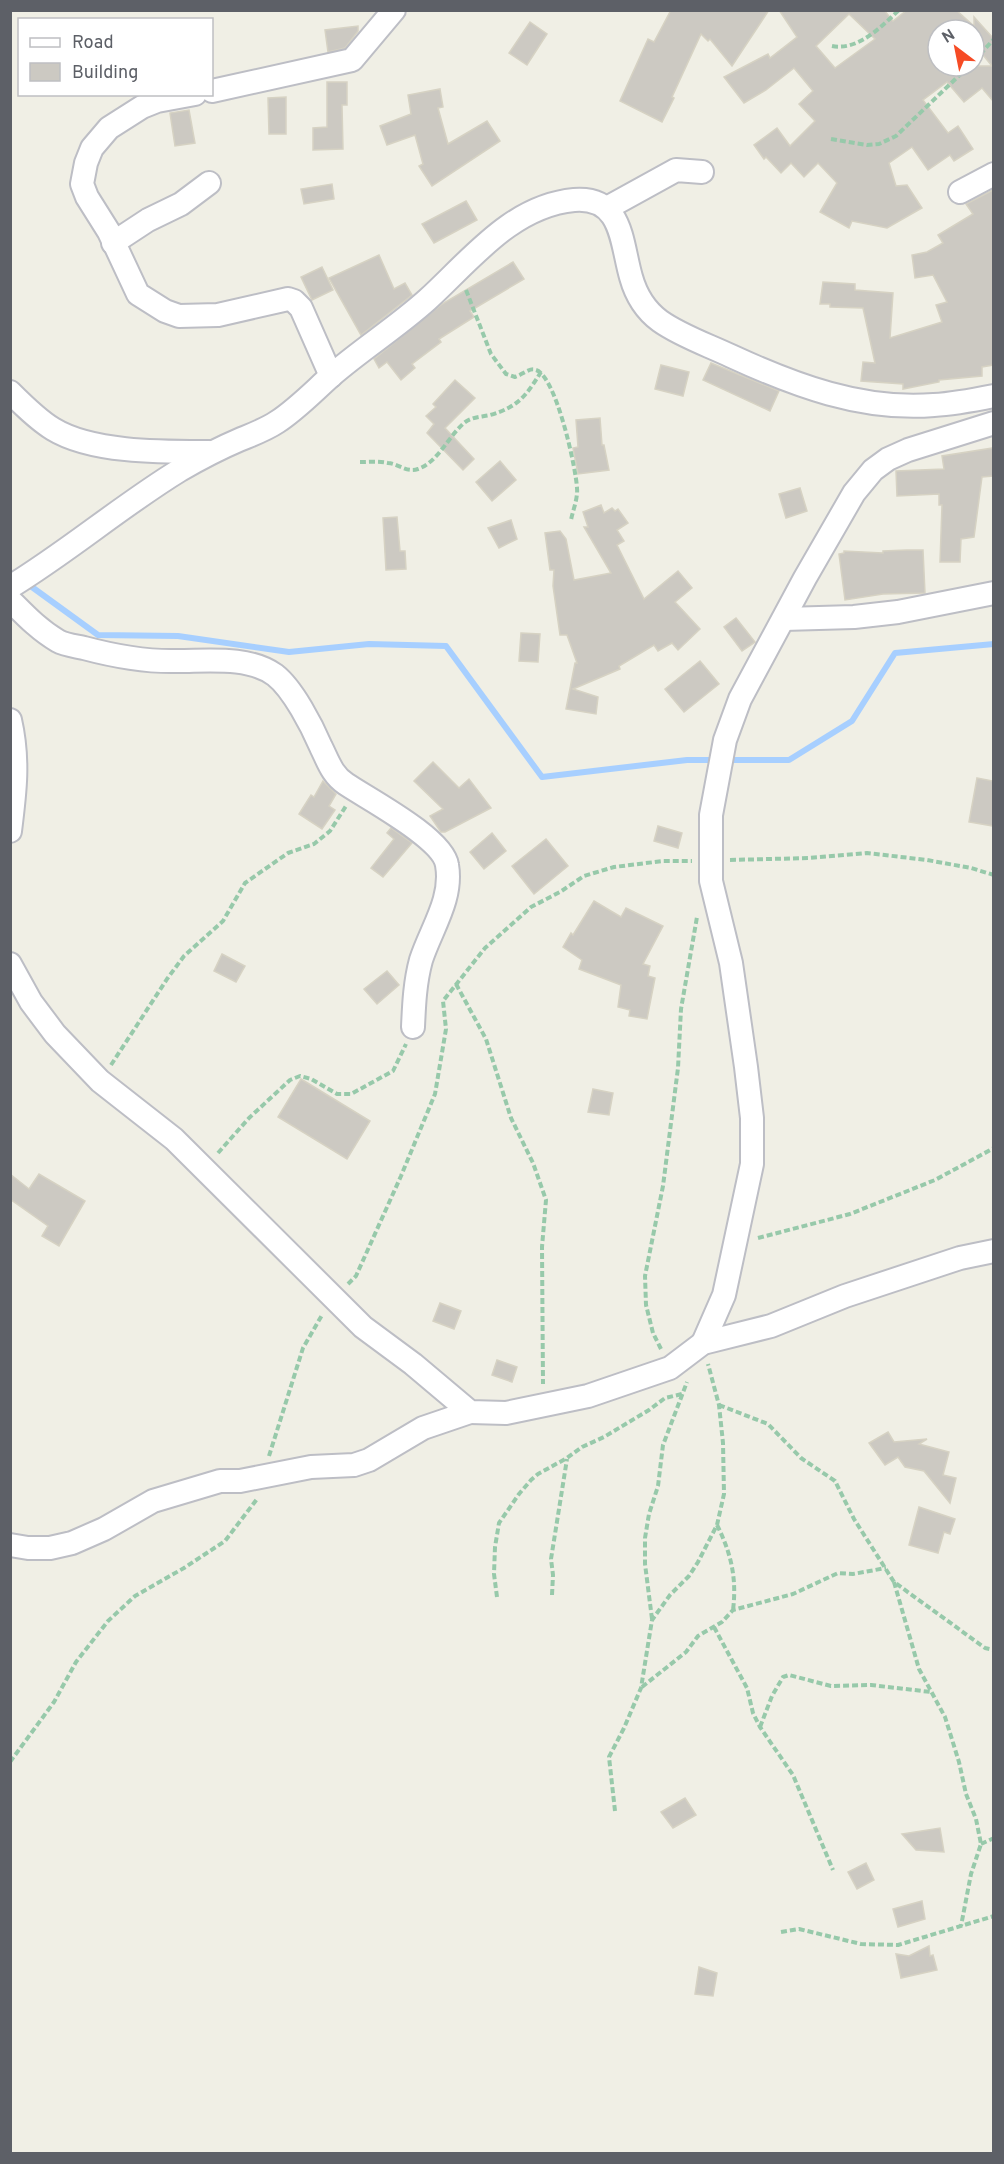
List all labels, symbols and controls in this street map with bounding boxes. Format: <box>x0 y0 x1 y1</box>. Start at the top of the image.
legend <box>18 18 213 96</box>
north arrow <box>926 18 986 78</box>
text: N <box>939 25 959 49</box>
text: Road <box>72 32 114 55</box>
text: Building <box>72 62 138 85</box>

